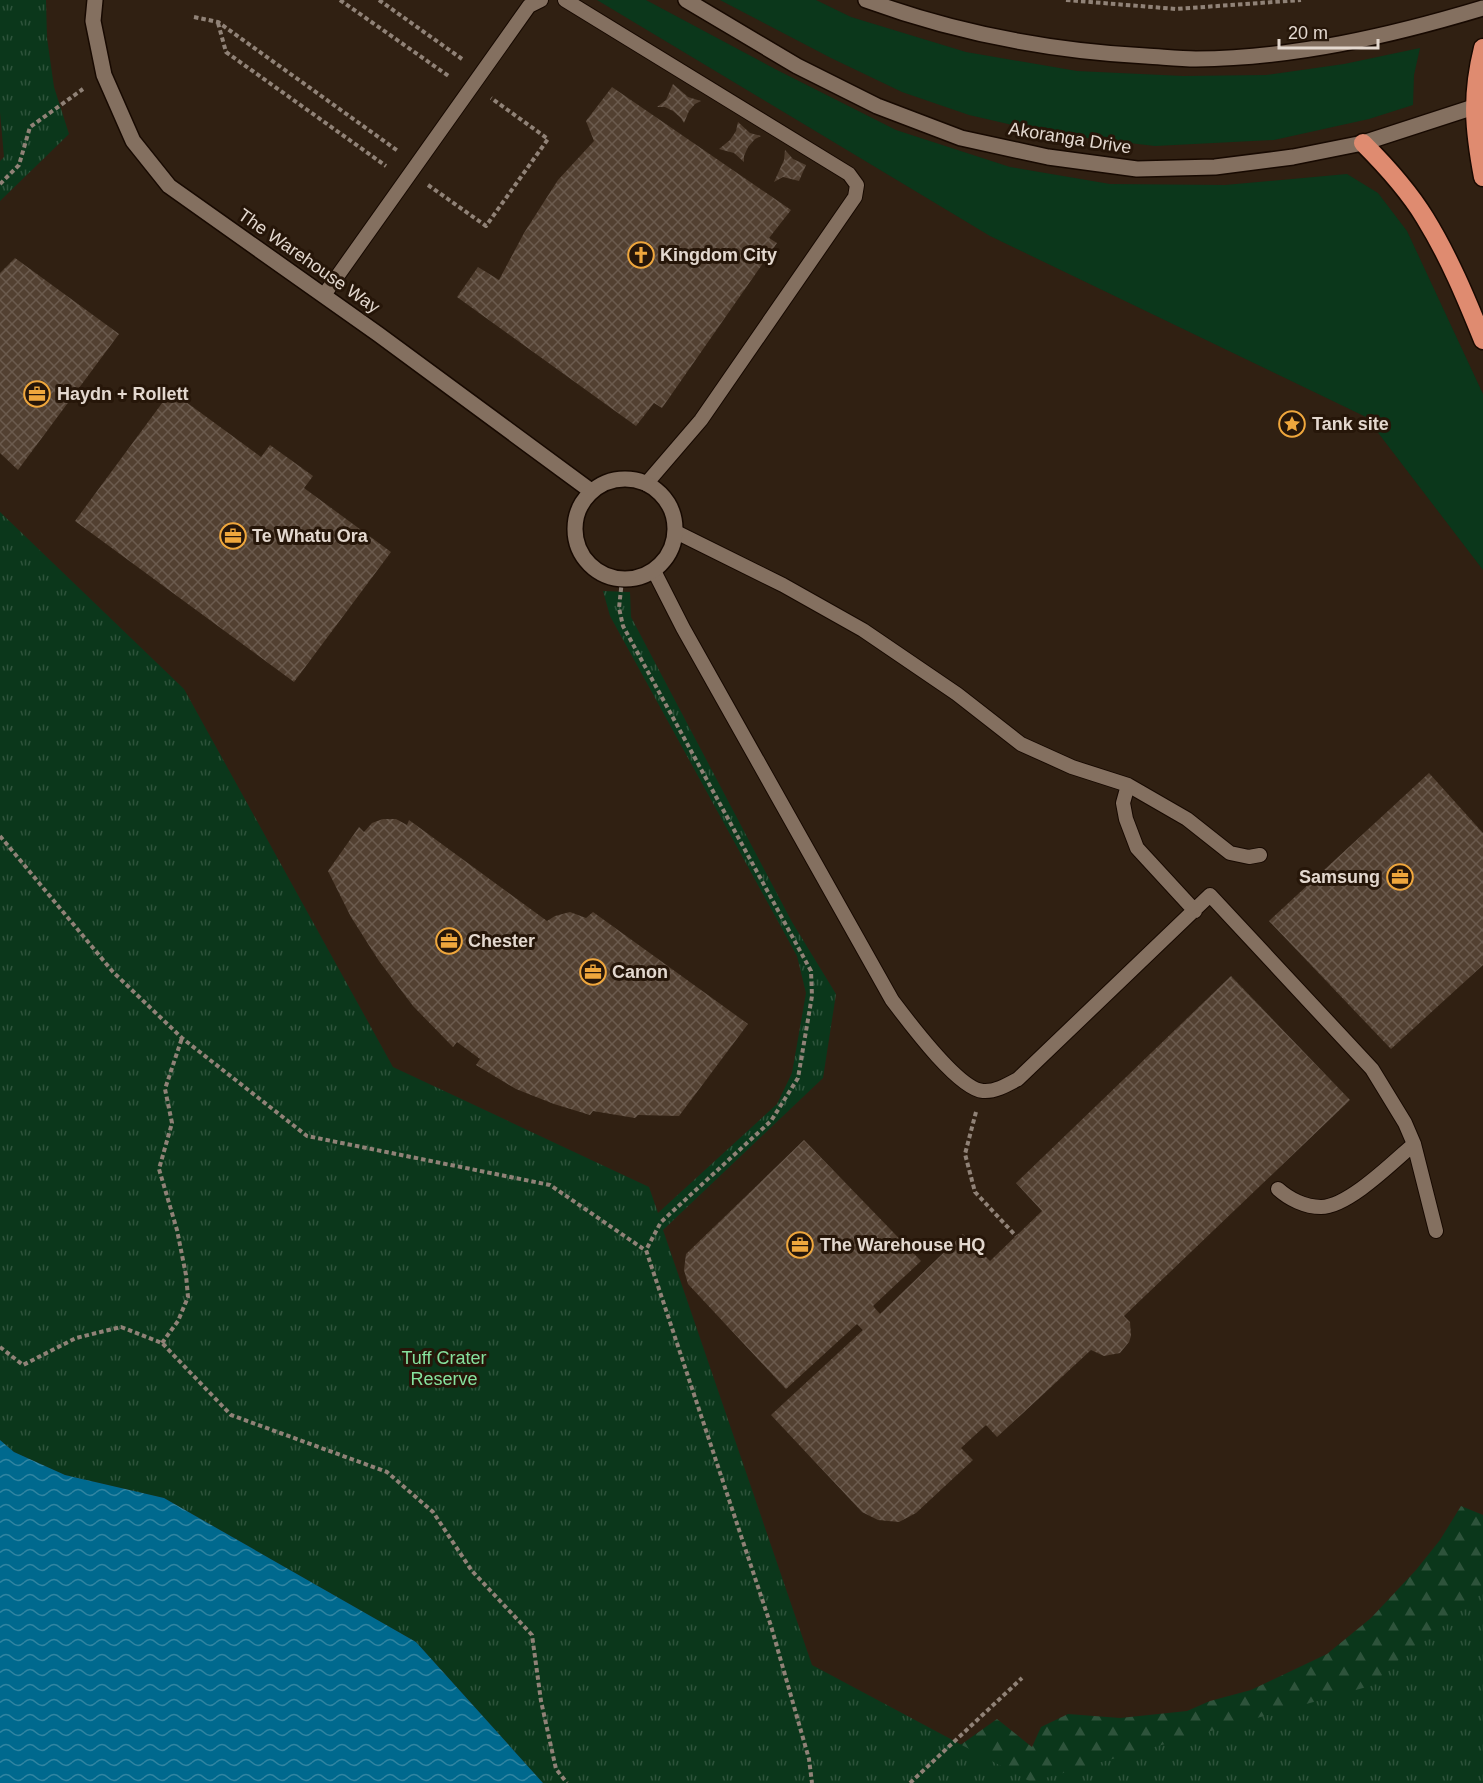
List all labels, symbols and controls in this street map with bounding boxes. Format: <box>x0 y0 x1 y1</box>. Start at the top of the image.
scale bar <box>1279 12 1378 50</box>
text: 20 m <box>1288 23 1328 43</box>
street label: Akoranga Drive <box>1007 118 1133 158</box>
street label: The Warehouse Way <box>235 205 383 317</box>
church icon: Kingdom City <box>626 240 656 270</box>
place label: Kingdom City <box>660 245 777 265</box>
office icon: Haydn + Rollett <box>22 379 52 409</box>
place label: Haydn + Rollett <box>57 384 189 404</box>
place icon: Tank site <box>1277 409 1307 439</box>
place label: Tank site <box>1312 414 1389 434</box>
office icon: Te Whatu Ora <box>218 521 248 551</box>
place label: Te Whatu Ora <box>252 526 369 546</box>
office icon: Samsung <box>1385 862 1415 892</box>
place label: Samsung <box>1299 867 1380 887</box>
office icon: Chester <box>434 926 464 956</box>
place label: Chester <box>468 931 535 951</box>
office icon: Canon <box>578 957 608 987</box>
place label: Canon <box>612 962 668 982</box>
office icon: The Warehouse HQ <box>785 1230 815 1260</box>
place label: The Warehouse HQ <box>820 1235 985 1255</box>
park label: Tuff Crater Reserve <box>401 1348 487 1389</box>

